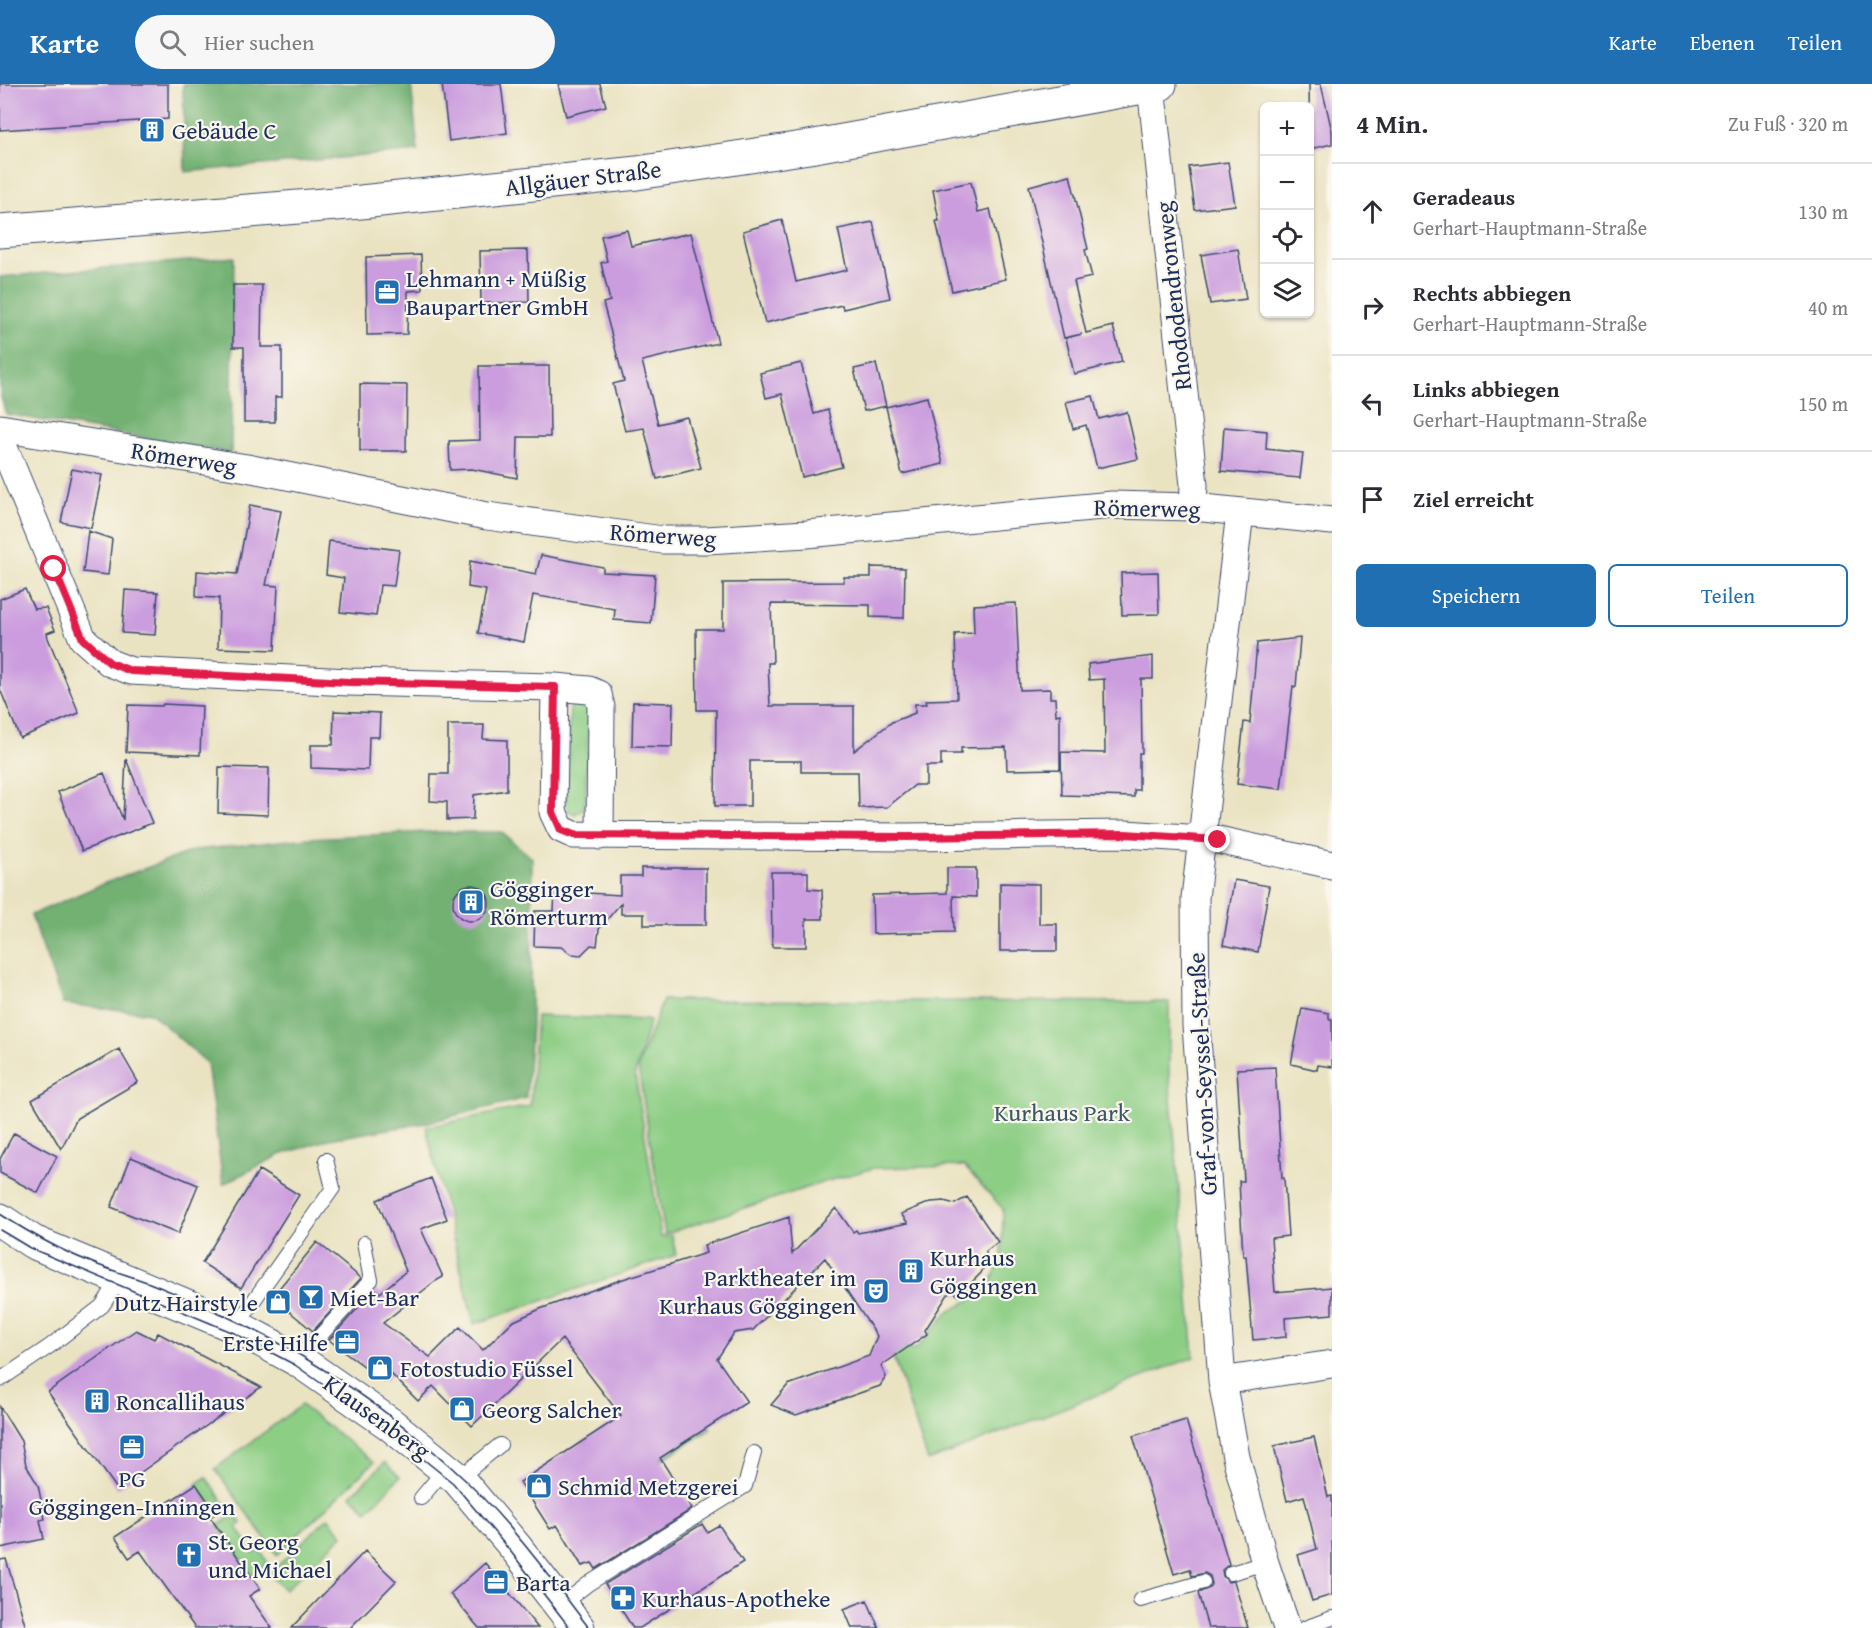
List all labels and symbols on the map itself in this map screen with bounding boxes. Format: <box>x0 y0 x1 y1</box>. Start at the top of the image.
place label: Gebäude C <box>172 113 277 148</box>
building icon: Gebäude C <box>137 115 167 145</box>
street label: Allgäuer Straße <box>503 151 663 205</box>
street label: Rhododendronweg <box>1146 200 1200 392</box>
place label: Lehmann + Müßig Baupartner GmbH <box>406 261 589 324</box>
office icon: Lehmann + Müßig Baupartner GmbH <box>372 277 402 307</box>
street label: Römerweg <box>129 432 239 484</box>
street label: Römerweg <box>1093 490 1201 526</box>
street label: Römerweg <box>609 514 717 556</box>
route start <box>40 555 66 581</box>
route end <box>1204 826 1230 852</box>
place label: Gögginger Römerturm <box>490 871 608 934</box>
building icon: Gögginger Römerturm <box>456 887 486 917</box>
street label: Graf-von-Seyssel-Straße <box>1178 952 1226 1196</box>
park label: Kurhaus Park <box>994 1095 1131 1130</box>
place label: Kurhaus Göggingen <box>930 1240 1038 1303</box>
building icon: Kurhaus Göggingen <box>896 1256 926 1286</box>
place label: Parktheater im Kurhaus Göggingen <box>659 1260 857 1323</box>
theatre icon: Parktheater im Kurhaus Göggingen <box>861 1276 891 1306</box>
place label: Miet-Bar <box>330 1280 419 1315</box>
bar icon: Miet-Bar <box>296 1282 326 1312</box>
place label: Dutz Hairstyle <box>114 1285 258 1320</box>
shop icon: Dutz Hairstyle <box>263 1287 293 1317</box>
place label: Erste Hilfe <box>223 1325 328 1360</box>
office icon: Erste Hilfe <box>332 1327 362 1357</box>
place label: Fotostudio Füssel <box>400 1351 574 1386</box>
shop icon: Fotostudio Füssel <box>365 1353 395 1383</box>
street label: Klausenberg <box>316 1366 438 1468</box>
place label: Roncallihaus <box>116 1384 245 1419</box>
building icon: Roncallihaus <box>82 1386 112 1416</box>
place label: Georg Salcher <box>482 1392 622 1427</box>
shop icon: Georg Salcher <box>447 1394 477 1424</box>
office icon: PG Göggingen-Inningen <box>117 1432 147 1462</box>
place label: PG Göggingen-Inningen <box>29 1461 236 1524</box>
place label: Schmid Metzgerei <box>558 1469 739 1504</box>
shop icon: Schmid Metzgerei <box>524 1471 554 1501</box>
place label: St. Georg und Michael <box>208 1524 332 1587</box>
church icon: St. Georg und Michael <box>174 1540 204 1570</box>
place label: Barta <box>516 1565 571 1600</box>
office icon: Barta <box>481 1567 511 1597</box>
place label: Kurhaus-Apotheke <box>642 1581 831 1616</box>
pharmacy icon: Kurhaus-Apotheke <box>608 1583 638 1613</box>

